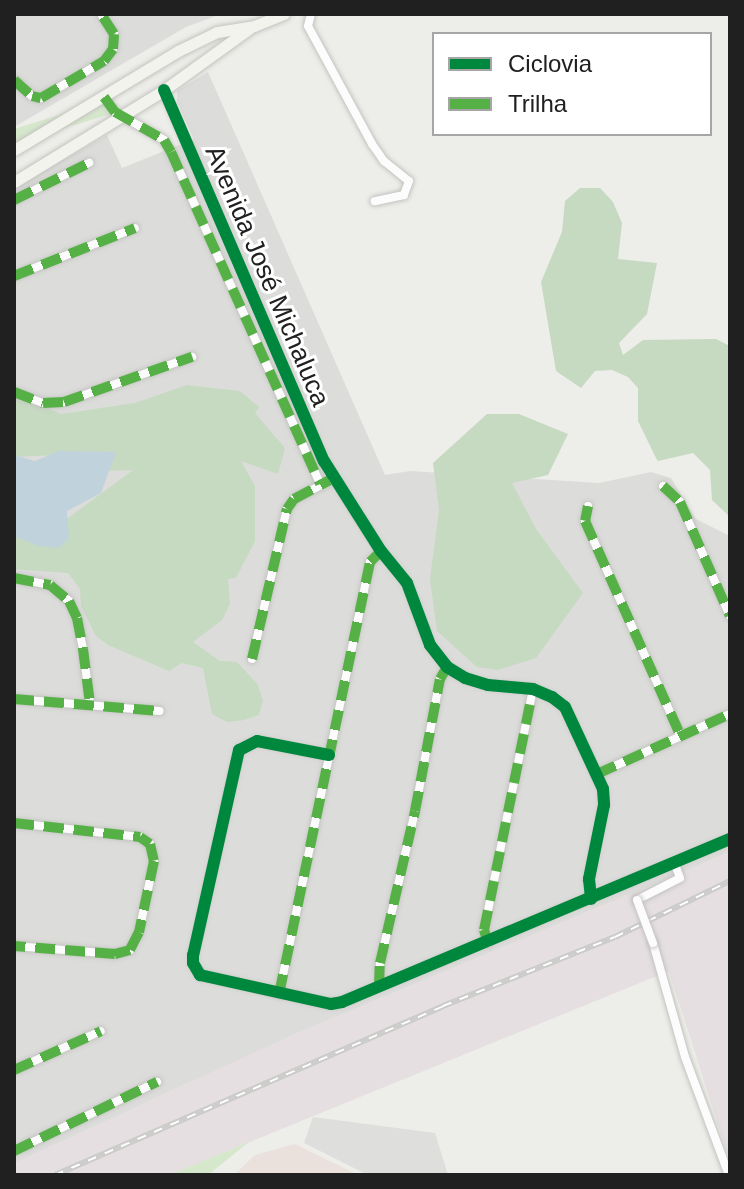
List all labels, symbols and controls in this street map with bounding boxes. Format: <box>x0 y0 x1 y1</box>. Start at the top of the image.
legend <box>432 32 712 136</box>
text: Ciclovia <box>508 50 592 77</box>
text: Trilha <box>508 90 567 117</box>
street label: Avenida José Michaluca <box>198 141 336 411</box>

